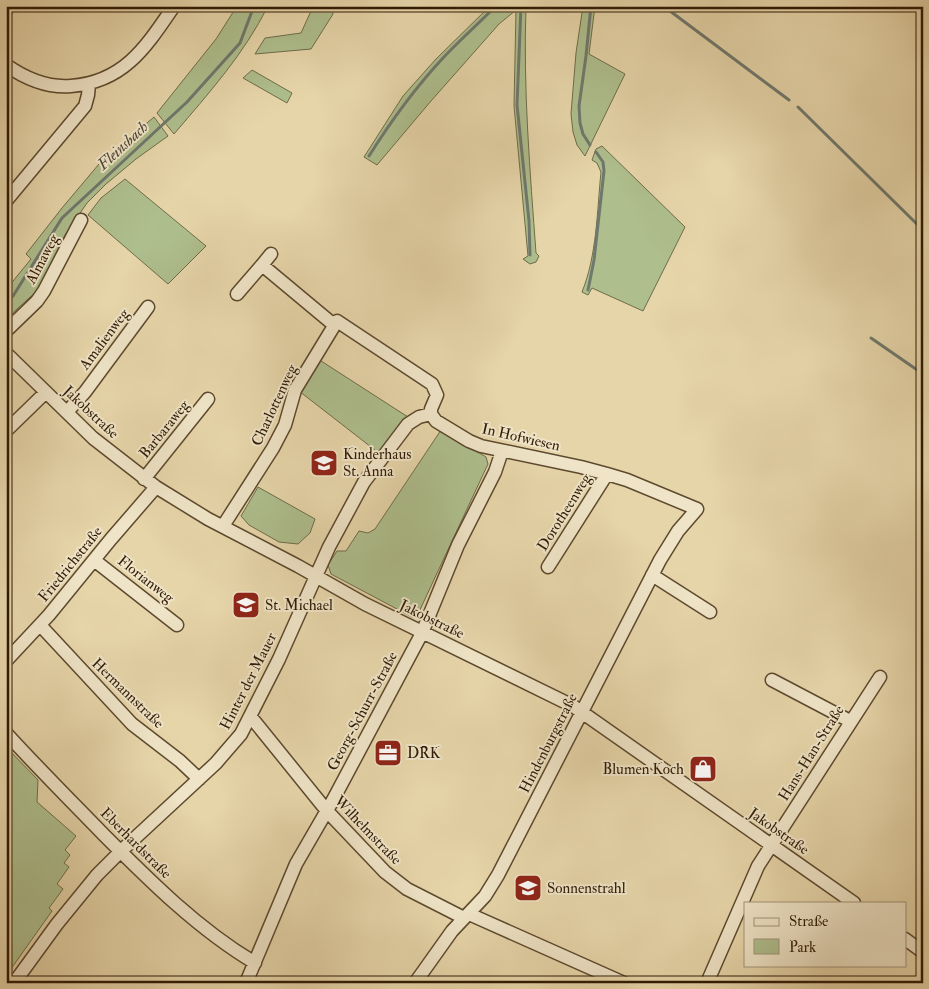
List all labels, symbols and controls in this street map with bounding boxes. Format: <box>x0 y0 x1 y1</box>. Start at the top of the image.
water label: Fleinsbach <box>92 117 152 175</box>
street label: Almaweg <box>21 230 64 288</box>
street label: Amalienweg <box>75 304 134 374</box>
street label: Charlottenweg <box>247 361 302 449</box>
street label: Jakobstraße <box>57 381 123 444</box>
street label: Barbaraweg <box>135 396 194 462</box>
street label: In Hofwiesen <box>480 419 562 456</box>
place label: Kinderhaus St. Anna <box>343 445 411 481</box>
school or university icon: Kinderhaus St. Anna <box>309 448 339 478</box>
street label: Dorotheenweg <box>533 469 596 555</box>
street label: Friedrichstraße <box>34 523 107 606</box>
street label: Florianweg <box>114 551 178 608</box>
school or university icon: St. Michael <box>231 590 261 620</box>
street label: Jakobstraße <box>395 595 467 644</box>
place label: St. Michael <box>265 596 333 615</box>
street label: Hinter der Mauer <box>216 629 281 733</box>
street label: Georg-Schurr-Straße <box>323 648 402 774</box>
street label: Hermannstraße <box>87 654 168 733</box>
street label: Hindenburgstraße <box>515 690 582 796</box>
street label: Hans-Han-Straße <box>774 702 849 805</box>
office icon: DRK <box>373 738 403 768</box>
place label: DRK <box>407 744 441 763</box>
shop icon: Blumen Koch <box>688 754 718 784</box>
place label: Blumen Koch <box>603 760 684 779</box>
street label: Wilhelmstraße <box>329 791 405 869</box>
street label: Jakobstraße <box>743 803 813 860</box>
street label: Eberhardstraße <box>96 804 175 883</box>
school or university icon: Sonnenstrahl <box>513 873 543 903</box>
place label: Sonnenstrahl <box>547 879 626 898</box>
legend <box>744 902 906 966</box>
text: Straße <box>789 912 828 931</box>
text: Park <box>789 938 816 957</box>

